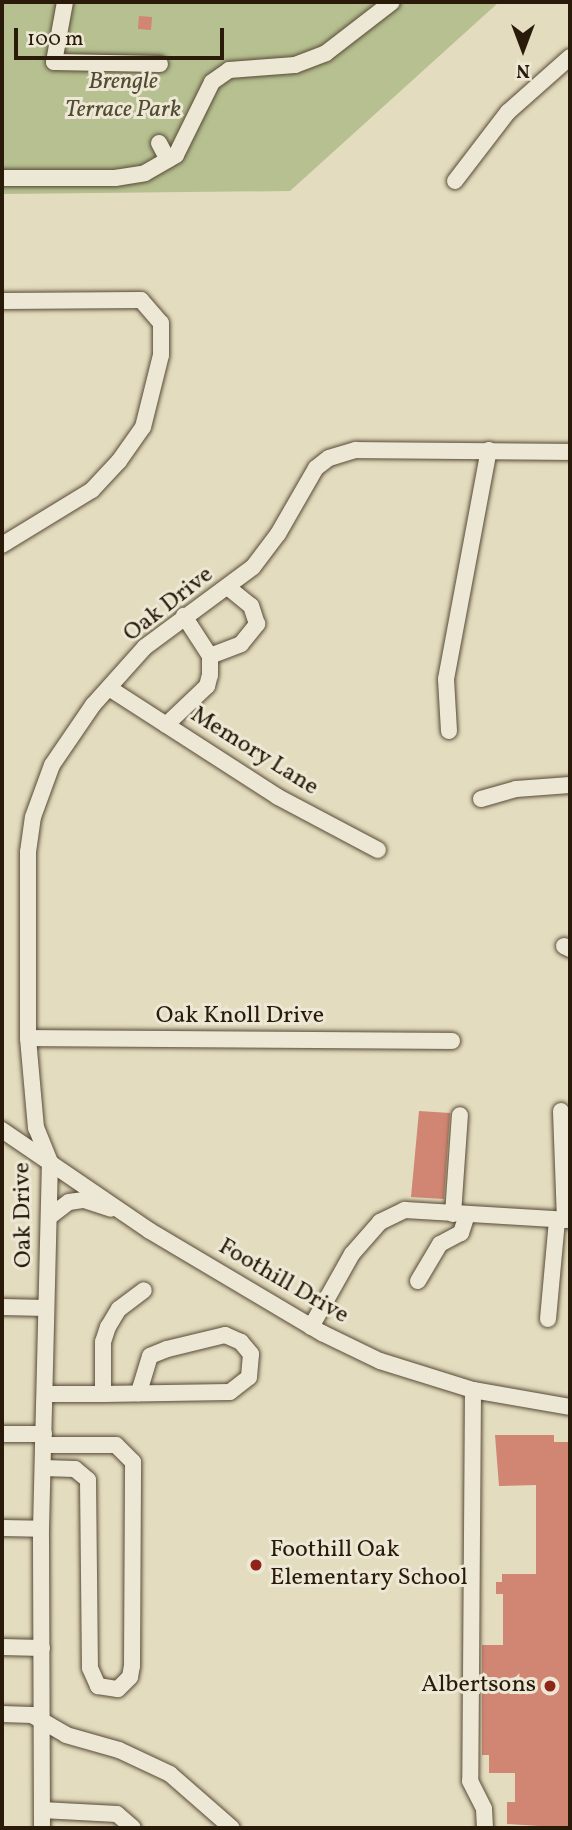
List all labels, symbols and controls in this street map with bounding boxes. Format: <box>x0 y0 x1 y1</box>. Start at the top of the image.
scale bar <box>18 14 228 58</box>
north arrow <box>488 14 558 84</box>
text: 100 m <box>27 25 84 54</box>
text: N <box>516 57 530 83</box>
park label: Brengle Terrace Park <box>65 69 181 125</box>
street label: Oak Drive <box>118 561 220 649</box>
street label: Memory Lane <box>184 701 324 803</box>
street label: Oak Knoll Drive <box>156 1003 324 1031</box>
street label: Oak Drive <box>9 1162 39 1268</box>
street label: Foothill Drive <box>213 1233 353 1331</box>
place label: Foothill Oak Elementary School <box>270 1537 468 1593</box>
marker: Foothill Oak Elementary School <box>248 1557 264 1573</box>
place label: Albertsons <box>421 1672 536 1700</box>
marker: Albertsons <box>542 1678 558 1694</box>

